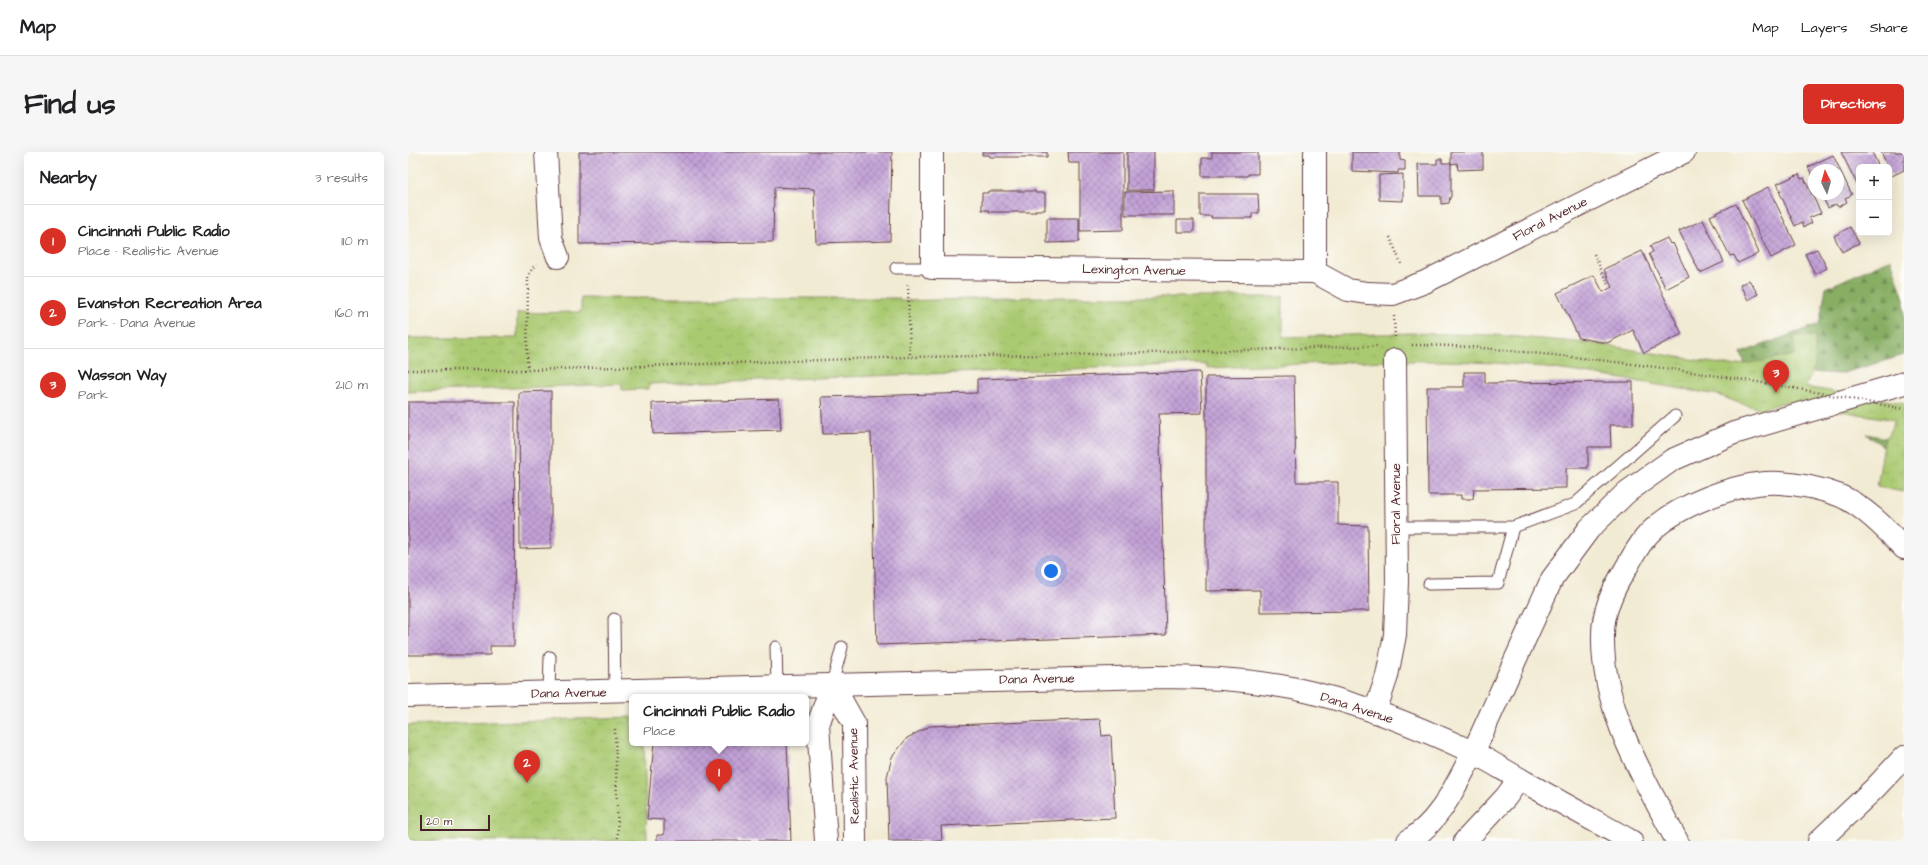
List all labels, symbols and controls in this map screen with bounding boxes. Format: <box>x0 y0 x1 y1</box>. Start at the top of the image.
text: Map <box>20 14 56 41</box>
text: Map <box>1752 18 1779 38</box>
text: Layers <box>1801 18 1848 38</box>
text: Share <box>1870 18 1908 38</box>
button: Directions <box>1803 84 1904 124</box>
text: Find us <box>24 85 115 124</box>
north arrow <box>1808 164 1844 200</box>
map controls <box>1856 164 1892 236</box>
button: + <box>1856 164 1892 200</box>
text: Nearby <box>40 166 97 190</box>
text: 3 results <box>315 169 368 187</box>
street label: Floral Avenue <box>1510 192 1590 246</box>
button: − <box>1856 200 1892 236</box>
text: Cincinnati Public Radio <box>78 221 230 242</box>
text: 1 <box>52 232 54 250</box>
text: 110 m <box>341 232 368 250</box>
text: Place · Realistic Avenue <box>78 242 219 260</box>
street label: Lexington Avenue <box>1082 260 1186 281</box>
text: Evanston Recreation Area <box>78 293 262 314</box>
text: 2 <box>49 304 57 322</box>
text: 160 m <box>335 304 368 322</box>
text: Park · Dana Avenue <box>78 314 196 332</box>
pin: 3 <box>1763 360 1789 393</box>
text: Wasson Way <box>78 365 167 386</box>
text: 3 <box>50 376 56 394</box>
text: 210 m <box>335 376 368 394</box>
text: Park <box>78 386 108 404</box>
street label: Floral Avenue <box>1387 463 1405 545</box>
your location <box>1041 561 1061 581</box>
street label: Dana Avenue <box>999 669 1075 689</box>
street label: Dana Avenue <box>531 683 607 703</box>
street label: Dana Avenue <box>1318 688 1396 728</box>
popup <box>629 694 809 746</box>
text: Cincinnati Public Radio <box>643 701 795 722</box>
text: Place <box>643 722 675 740</box>
street label: Realistic Avenue <box>844 728 864 824</box>
pin: 2 <box>514 750 540 783</box>
pin: 1 <box>706 759 732 792</box>
scale bar <box>420 813 490 832</box>
text: 20 m <box>426 814 452 829</box>

